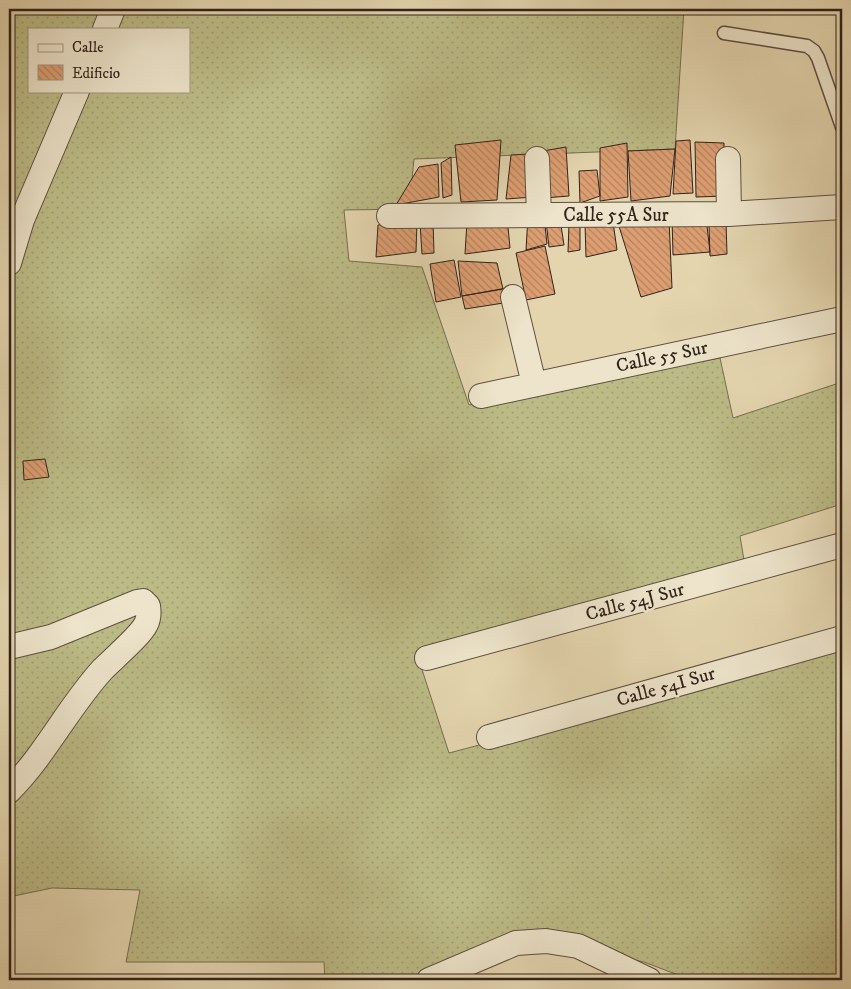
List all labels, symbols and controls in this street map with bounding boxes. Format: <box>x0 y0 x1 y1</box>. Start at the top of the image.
legend <box>28 28 190 92</box>
text: Calle <box>72 38 104 57</box>
text: Edificio <box>72 64 120 83</box>
street label: Calle 55A Sur <box>563 204 669 227</box>
street label: Calle 55 Sur <box>614 336 710 378</box>
street label: Calle 54J Sur <box>583 578 687 626</box>
street label: Calle 54I Sur <box>614 662 718 712</box>

